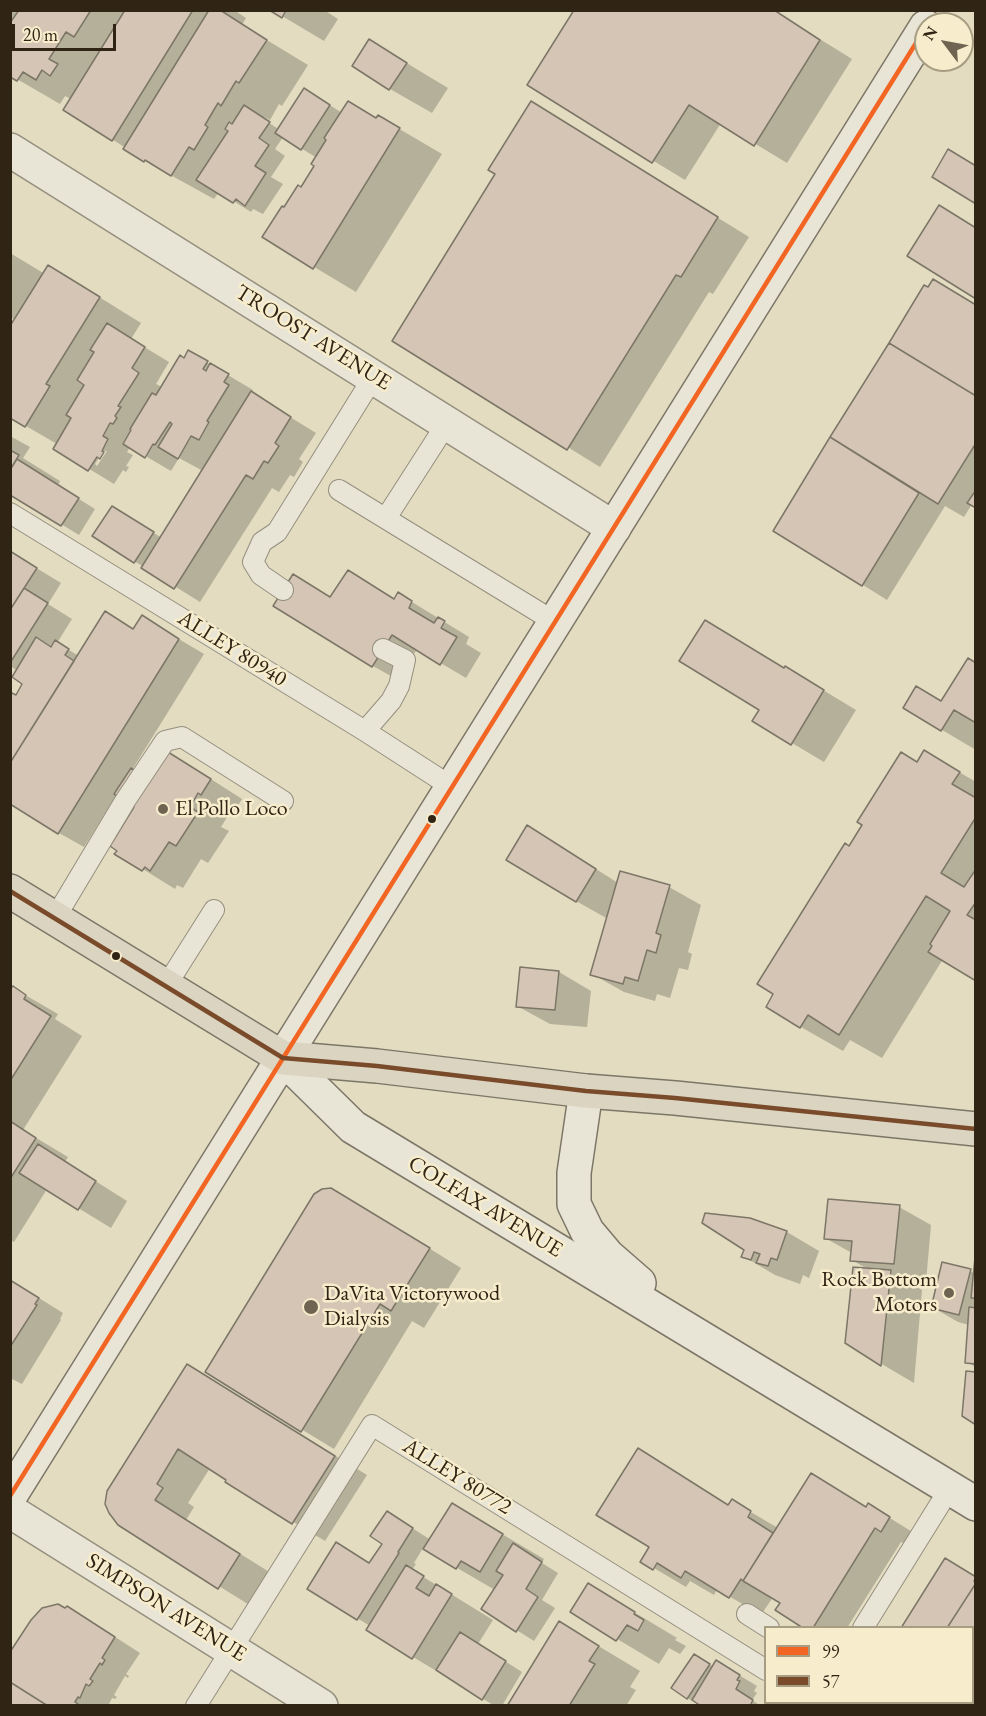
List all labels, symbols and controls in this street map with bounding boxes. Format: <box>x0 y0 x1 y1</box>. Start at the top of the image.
scale bar <box>15 12 118 50</box>
north arrow <box>914 12 974 72</box>
text: N <box>918 22 942 44</box>
text: 20 m <box>23 23 58 46</box>
street label: TROOST AVENUE <box>230 279 396 397</box>
street label: ALLEY 80940 <box>173 605 291 693</box>
place label: El Pollo Loco <box>175 796 288 822</box>
marker: El Pollo Loco <box>156 802 170 816</box>
unlabelled marker <box>426 813 438 825</box>
unlabelled marker <box>110 950 122 962</box>
street label: COLFAX AVENUE <box>403 1151 567 1263</box>
place label: Rock Bottom Motors <box>821 1267 937 1318</box>
place label: DaVita Victorywood Dialysis <box>324 1281 500 1332</box>
marker: Rock Bottom Motors <box>942 1286 956 1300</box>
marker: DaVita Victorywood Dialysis <box>302 1298 320 1316</box>
street label: ALLEY 80772 <box>398 1433 516 1521</box>
street label: SIMPSON AVENUE <box>81 1548 251 1668</box>
legend <box>764 1626 974 1704</box>
text: 99 <box>822 1640 839 1663</box>
text: 57 <box>822 1670 839 1693</box>

